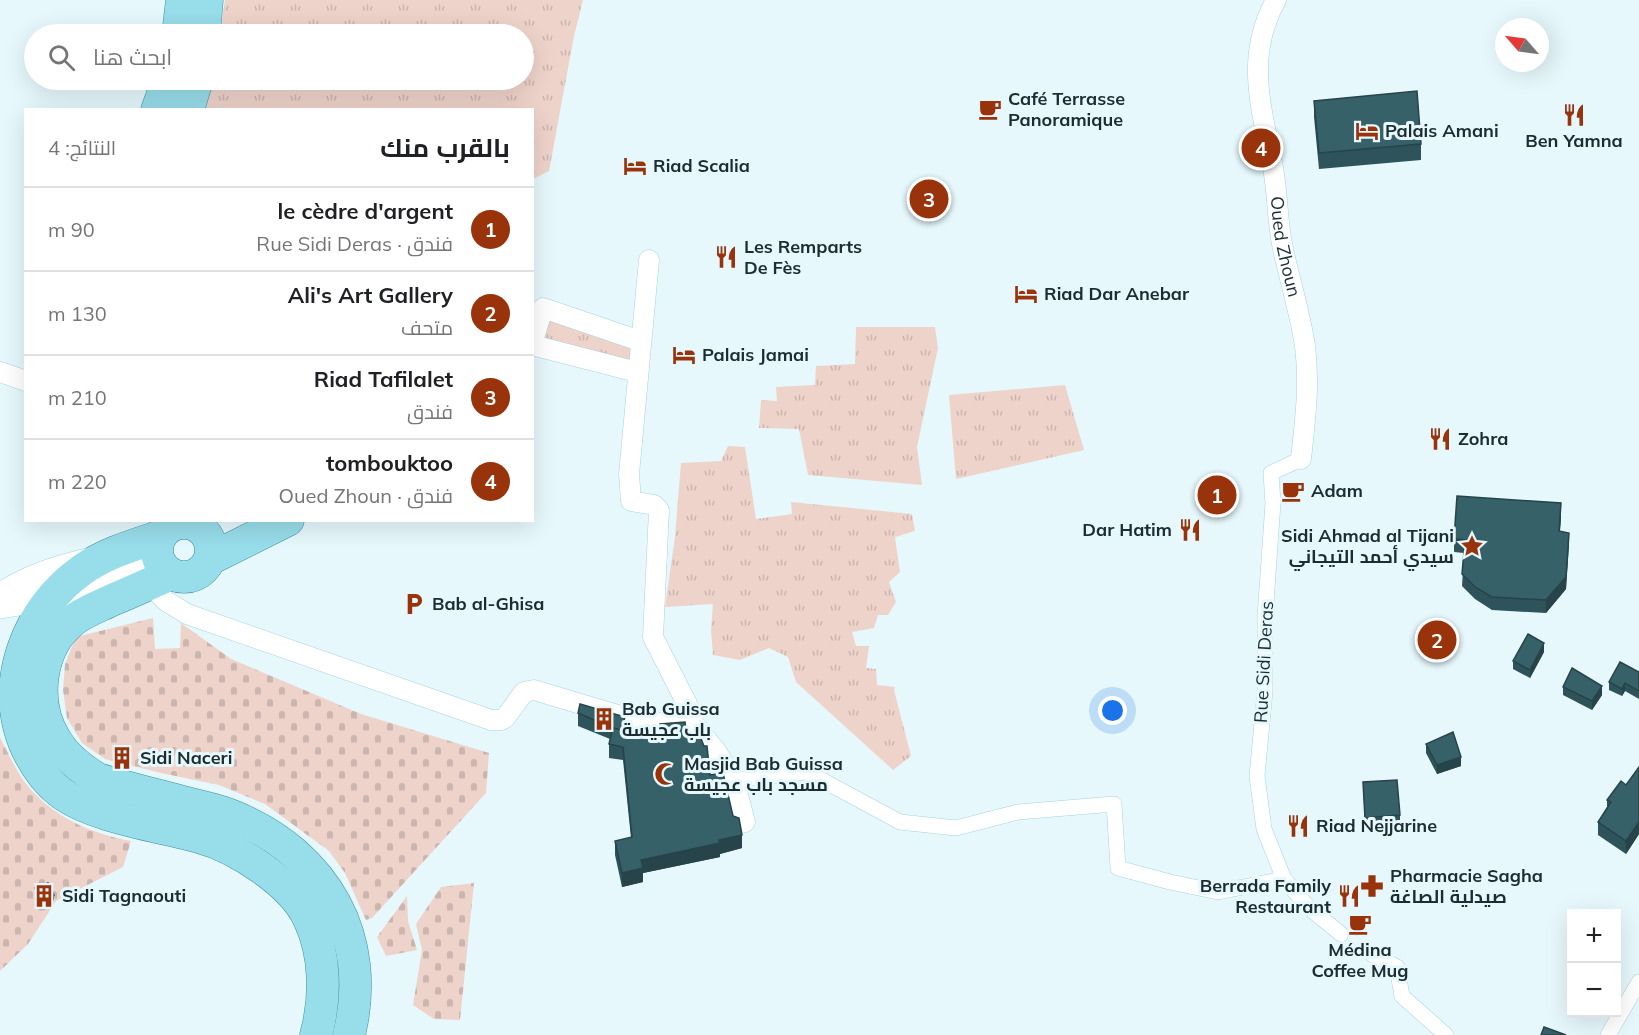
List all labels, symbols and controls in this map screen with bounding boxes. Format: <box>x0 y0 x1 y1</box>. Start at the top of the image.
north arrow <box>1495 18 1549 72</box>
search box <box>24 24 534 90</box>
icon: search <box>45 41 78 74</box>
text: ابحث هنا <box>93 43 172 71</box>
place label: Café Terrasse Panoramique <box>1008 87 1125 131</box>
cafe icon: Café Terrasse Panoramique <box>977 96 1003 122</box>
restaurant icon: Ben Yamna <box>1561 102 1587 128</box>
hotel icon: Palais Amani <box>1354 118 1380 144</box>
place label: Palais Amani <box>1385 119 1499 142</box>
pin: 4 <box>1242 126 1280 170</box>
place label: Ben Yamna <box>1525 129 1623 152</box>
text: بالقرب منك <box>380 131 510 164</box>
text: النتائج: 4 <box>48 135 116 160</box>
hotel icon: Riad Scalia <box>622 153 648 179</box>
place label: Riad Scalia <box>653 154 750 177</box>
pin: 3 <box>910 176 948 222</box>
street label: Oued Zhoun <box>1266 195 1306 299</box>
text: le cèdre d'argent <box>278 197 453 225</box>
text: 90 m <box>48 217 95 242</box>
text: 1 <box>485 217 497 242</box>
text: فندق · Rue Sidi Deras <box>256 231 453 256</box>
place label: Les Remparts De Fès <box>744 235 862 279</box>
restaurant icon: Les Remparts De Fès <box>713 244 739 270</box>
text: Ali's Art Gallery <box>288 281 453 309</box>
hotel icon: Riad Dar Anebar <box>1013 281 1039 307</box>
place label: Riad Dar Anebar <box>1044 282 1190 305</box>
text: 130 m <box>48 301 107 326</box>
text: 2 <box>485 301 497 326</box>
text: متحف <box>401 315 453 340</box>
hotel icon: Palais Jamai <box>671 342 697 368</box>
place label: Palais Jamai <box>702 343 809 366</box>
text: Riad Tafilalet <box>314 365 453 393</box>
text: 210 m <box>48 385 107 410</box>
text: 3 <box>485 385 497 410</box>
text: فندق <box>407 399 453 424</box>
restaurant icon: Zohra <box>1427 426 1453 452</box>
place label: Zohra <box>1458 427 1508 450</box>
text: tombouktoo <box>326 449 453 477</box>
text: 220 m <box>48 469 107 494</box>
text: 4 <box>485 469 497 494</box>
pin: 1 <box>1198 472 1236 518</box>
cafe icon: Adam <box>1280 478 1306 504</box>
place label: Adam <box>1311 479 1363 502</box>
text: فندق · Oued Zhoun <box>279 483 453 508</box>
restaurant icon: Dar Hatim <box>1177 517 1203 543</box>
place label: Dar Hatim <box>1082 518 1172 541</box>
place label: Sidi Ahmad al Tijani سيدي أحمد التيجاني <box>1281 524 1454 572</box>
place icon: Sidi Ahmad al Tijani سيدي أحمد التيجاني <box>1459 533 1485 559</box>
parking icon: Bab al-Ghisa <box>401 591 427 617</box>
place label: Bab al-Ghisa <box>432 592 544 615</box>
street label: Rue Sidi Deras <box>1249 600 1278 724</box>
pin: 2 <box>1418 618 1456 662</box>
your location <box>1098 696 1127 725</box>
place label: Bab Guissa باب عجيسة <box>622 697 720 741</box>
building icon: Bab Guissa باب عجيسة <box>591 706 617 732</box>
building icon: Sidi Naceri <box>109 745 135 771</box>
place label: Sidi Naceri <box>140 746 232 769</box>
place label: Masjid Bab Guissa مسجد باب عجيسة <box>684 752 843 796</box>
mosque icon: Masjid Bab Guissa مسجد باب عجيسة <box>653 761 679 787</box>
restaurant icon: Riad Nejjarine <box>1285 813 1311 839</box>
place label: Riad Nejjarine <box>1316 814 1437 837</box>
place label: Pharmacie Sagha صيدلية الصاغة <box>1390 864 1543 908</box>
pharmacy icon: Pharmacie Sagha صيدلية الصاغة <box>1359 873 1385 899</box>
place label: Berrada Family Restaurant <box>1200 874 1331 918</box>
building icon: Sidi Tagnaouti <box>31 883 57 909</box>
restaurant icon: Berrada Family Restaurant <box>1336 883 1362 909</box>
place label: Sidi Tagnaouti <box>62 884 186 907</box>
map controls <box>1567 909 1621 1017</box>
button: + <box>1567 909 1621 963</box>
cafe icon: Médina Coffee Mug <box>1347 911 1373 937</box>
place label: Médina Coffee Mug <box>1311 938 1409 982</box>
button: − <box>1567 963 1621 1017</box>

